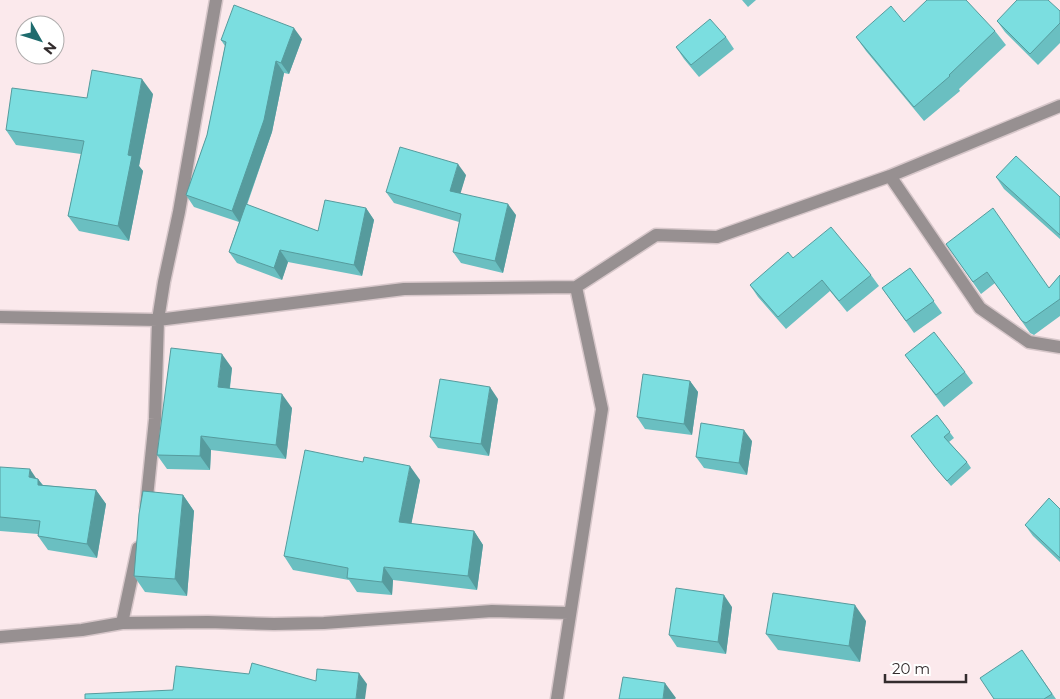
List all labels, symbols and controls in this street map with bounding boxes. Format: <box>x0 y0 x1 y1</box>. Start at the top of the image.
north arrow <box>15 15 65 65</box>
text: N <box>40 38 61 58</box>
scale bar <box>885 652 966 684</box>
text: 20 m <box>892 659 930 678</box>

